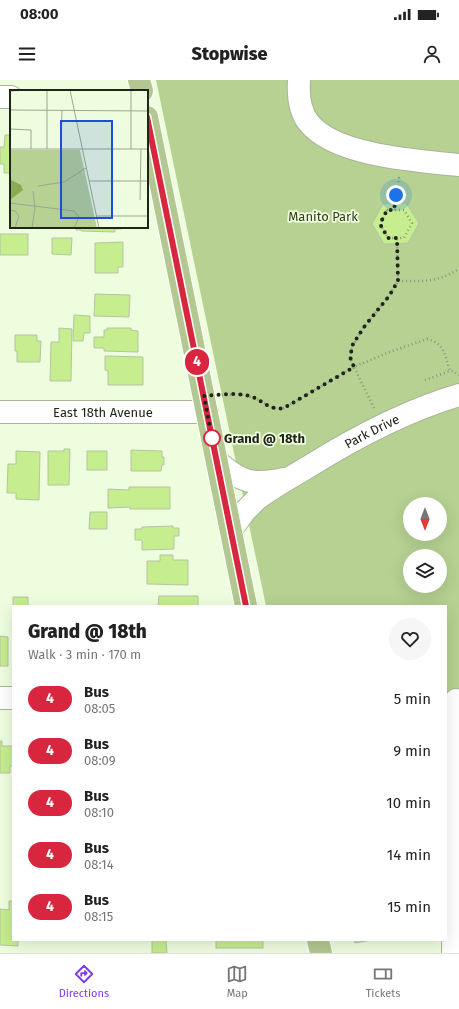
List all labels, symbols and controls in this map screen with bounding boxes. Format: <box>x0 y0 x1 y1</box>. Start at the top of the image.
text: 08:00 <box>20 5 59 23</box>
icon: menu <box>16 43 38 65</box>
text: Stopwise <box>192 43 267 65</box>
icon: person <box>421 43 443 65</box>
inset map <box>10 90 148 228</box>
your location <box>386 185 406 205</box>
park label: Manito Park <box>288 209 358 224</box>
line badge: 4 <box>184 349 210 375</box>
text: 4 <box>193 353 201 370</box>
street label: East 18th Avenue <box>53 405 153 420</box>
street label: Park Drive <box>342 411 401 451</box>
marker: Grand @ 18th <box>203 429 221 447</box>
place label: Grand @ 18th <box>224 431 305 446</box>
north arrow <box>403 497 447 541</box>
map controls <box>403 497 447 593</box>
button: layers <box>403 549 447 593</box>
button: heart <box>389 618 431 660</box>
text: Grand @ 18th <box>28 620 147 643</box>
text: Walk · 3 min · 170 m <box>28 647 141 662</box>
text: Bus <box>84 683 109 701</box>
text: 4 <box>46 690 54 707</box>
text: 5 min <box>394 690 431 708</box>
text: 08:05 <box>84 701 115 716</box>
text: Bus <box>84 735 109 753</box>
text: 4 <box>46 742 54 759</box>
text: 9 min <box>393 742 431 760</box>
text: 08:09 <box>84 753 116 768</box>
text: Bus <box>84 787 109 805</box>
text: 4 <box>46 794 54 811</box>
text: 10 min <box>386 794 431 812</box>
text: 08:10 <box>84 805 114 820</box>
text: Bus <box>84 839 109 857</box>
text: 4 <box>46 846 54 863</box>
text: 14 min <box>387 846 431 864</box>
text: 08:14 <box>84 857 114 872</box>
text: Bus <box>84 891 109 909</box>
text: 4 <box>46 898 54 915</box>
text: 15 min <box>387 898 431 916</box>
text: 08:15 <box>84 909 113 924</box>
tab: Directions <box>59 963 109 1000</box>
tab: Map <box>226 963 248 1000</box>
tab: Tickets <box>366 963 400 1000</box>

